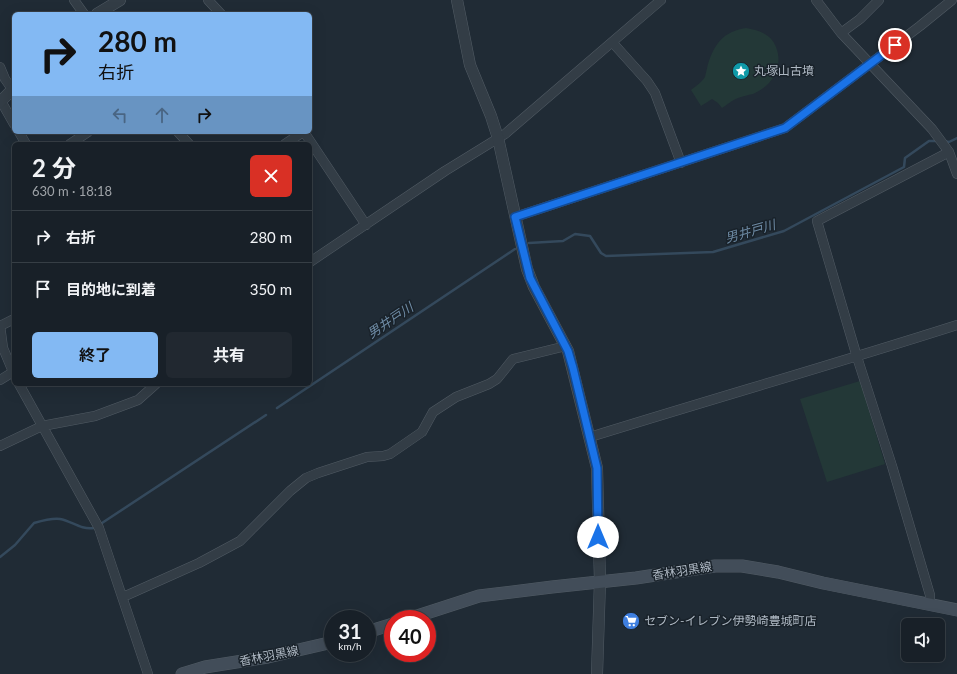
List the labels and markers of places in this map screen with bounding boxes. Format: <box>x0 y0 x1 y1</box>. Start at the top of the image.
pin <box>878 28 912 62</box>
place icon: 丸塚山古墳 <box>731 61 751 81</box>
place label: 丸塚山古墳 <box>754 63 814 78</box>
supermarket icon: セブン-イレブン伊勢崎豊城町店 <box>621 611 641 631</box>
place label: セブン-イレブン伊勢崎豊城町店 <box>644 613 816 628</box>

